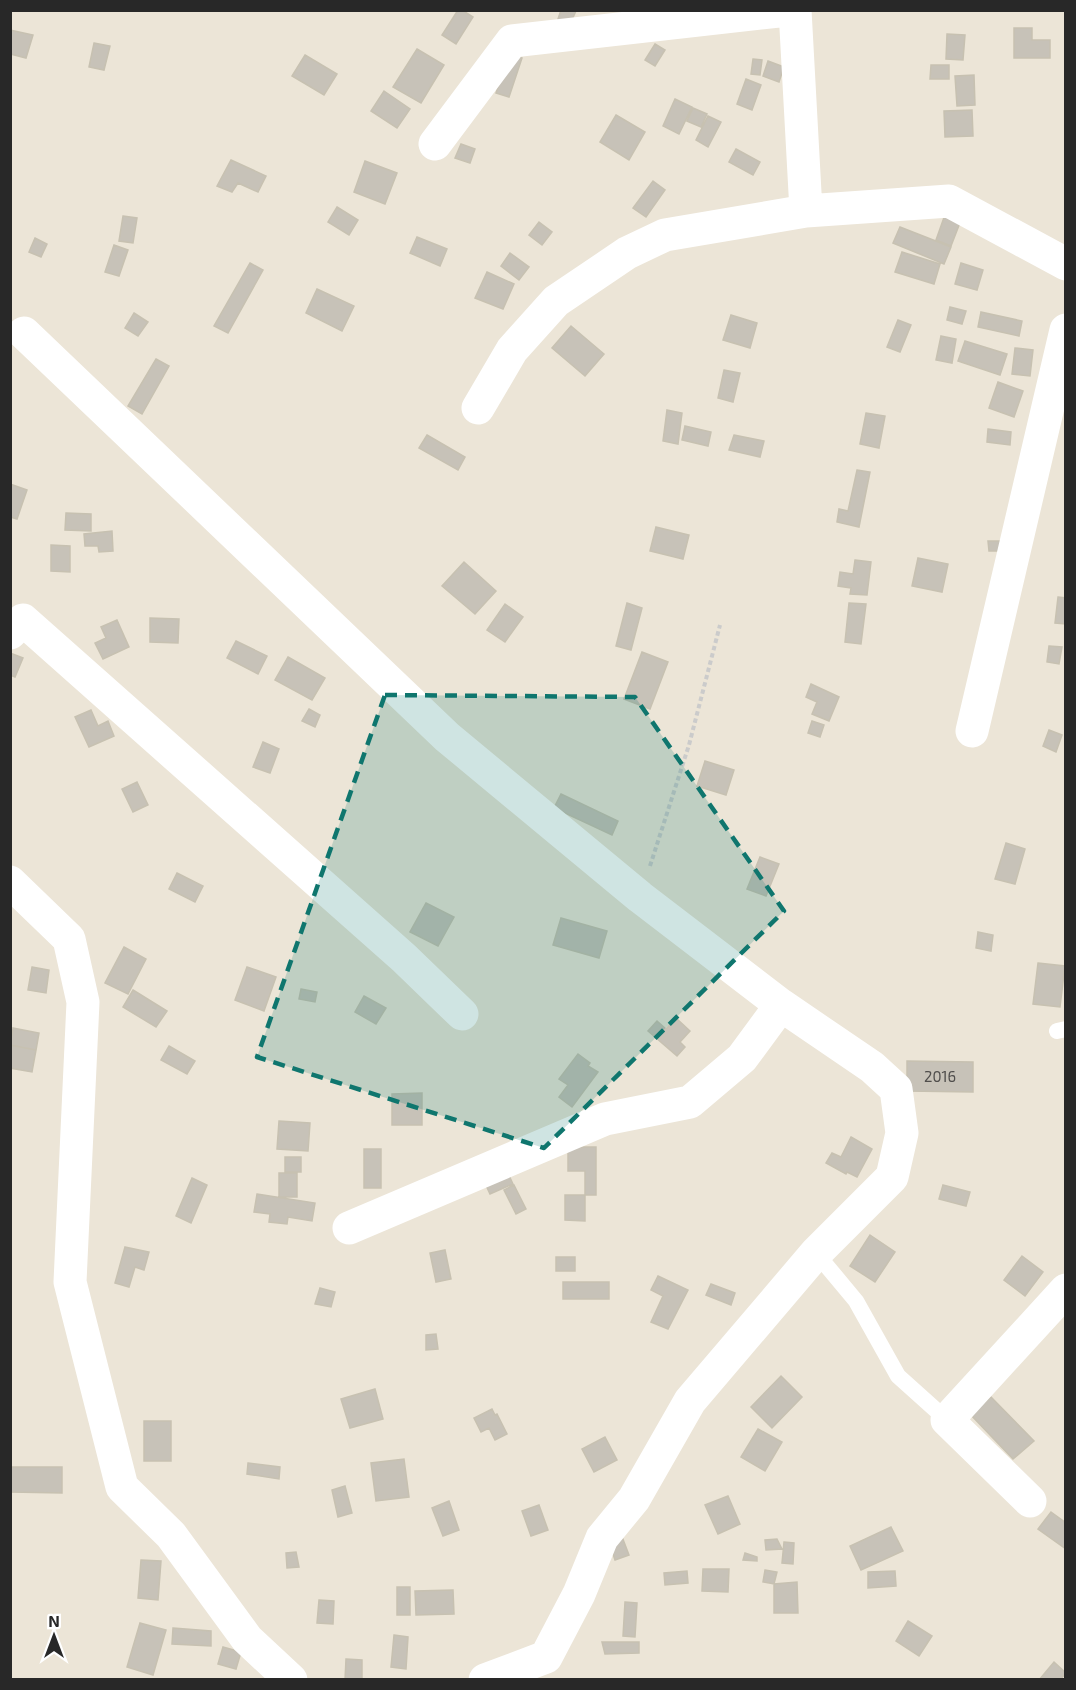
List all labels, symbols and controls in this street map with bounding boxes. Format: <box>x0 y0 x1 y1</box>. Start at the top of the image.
house number: 2016 <box>924 1067 956 1085</box>
north arrow <box>24 1606 84 1666</box>
text: N <box>48 1611 60 1630</box>

